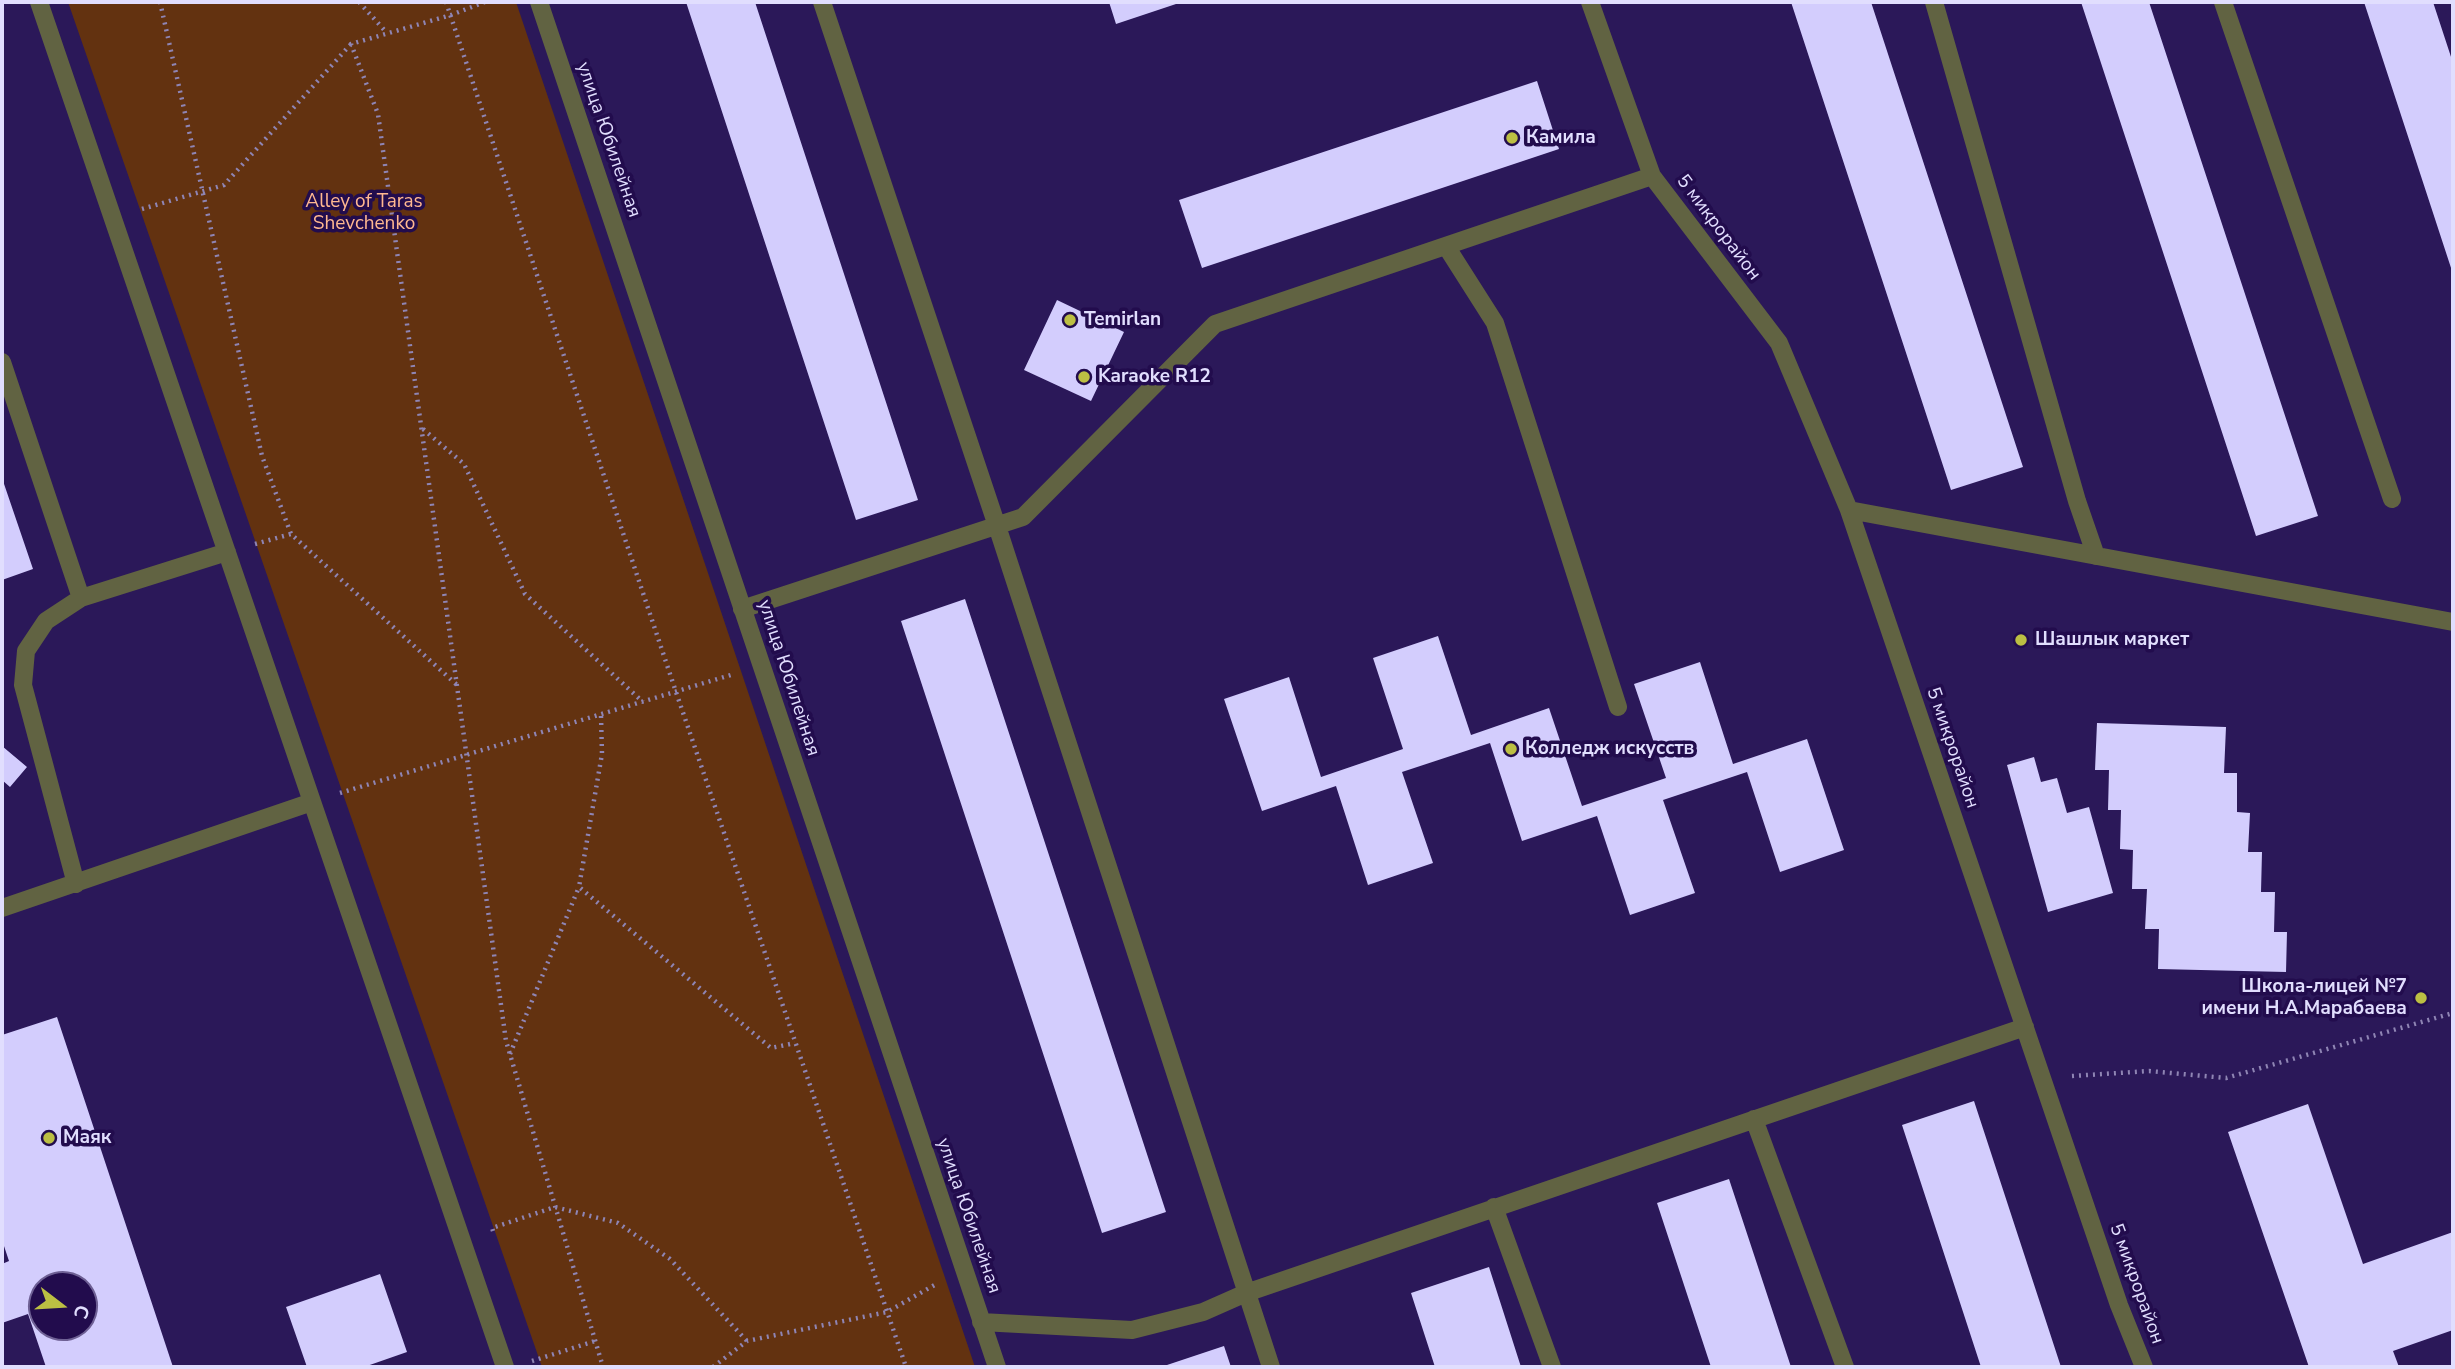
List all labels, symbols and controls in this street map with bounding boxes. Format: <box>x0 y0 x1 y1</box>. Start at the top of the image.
street label: улица Юбилейная <box>571 59 645 221</box>
place label: Камила <box>1526 127 1596 149</box>
marker: Камила <box>1504 130 1520 146</box>
street label: 5 микрорайон <box>1671 171 1765 285</box>
park label: Alley of Taras Shevchenko <box>305 191 423 235</box>
place label: Temirlan <box>1084 309 1161 331</box>
marker: Temirlan <box>1062 312 1078 328</box>
place label: Karaoke R12 <box>1098 366 1211 388</box>
marker: Karaoke R12 <box>1076 369 1092 385</box>
street label: улица Юбилейная <box>752 597 824 759</box>
place label: Шашлык маркет <box>2035 629 2189 651</box>
marker: Шашлык маркет <box>2013 632 2029 648</box>
street label: 5 микрорайон <box>1921 685 1983 811</box>
place label: Колледж искусств <box>1525 738 1694 760</box>
marker: Колледж искусств <box>1503 741 1519 757</box>
place label: Школа-лицей №7 имени Н.А.Марабаева <box>2201 976 2407 1020</box>
marker: Школа-лицей №7 имени Н.А.Марабаева <box>2413 990 2429 1006</box>
place label: Маяк <box>63 1127 111 1149</box>
marker: Маяк <box>41 1130 57 1146</box>
street label: улица Юбилейная <box>931 1135 1005 1297</box>
street label: 5 микрорайон <box>2104 1221 2168 1347</box>
north arrow <box>28 1271 98 1341</box>
text: С <box>67 1302 95 1322</box>

